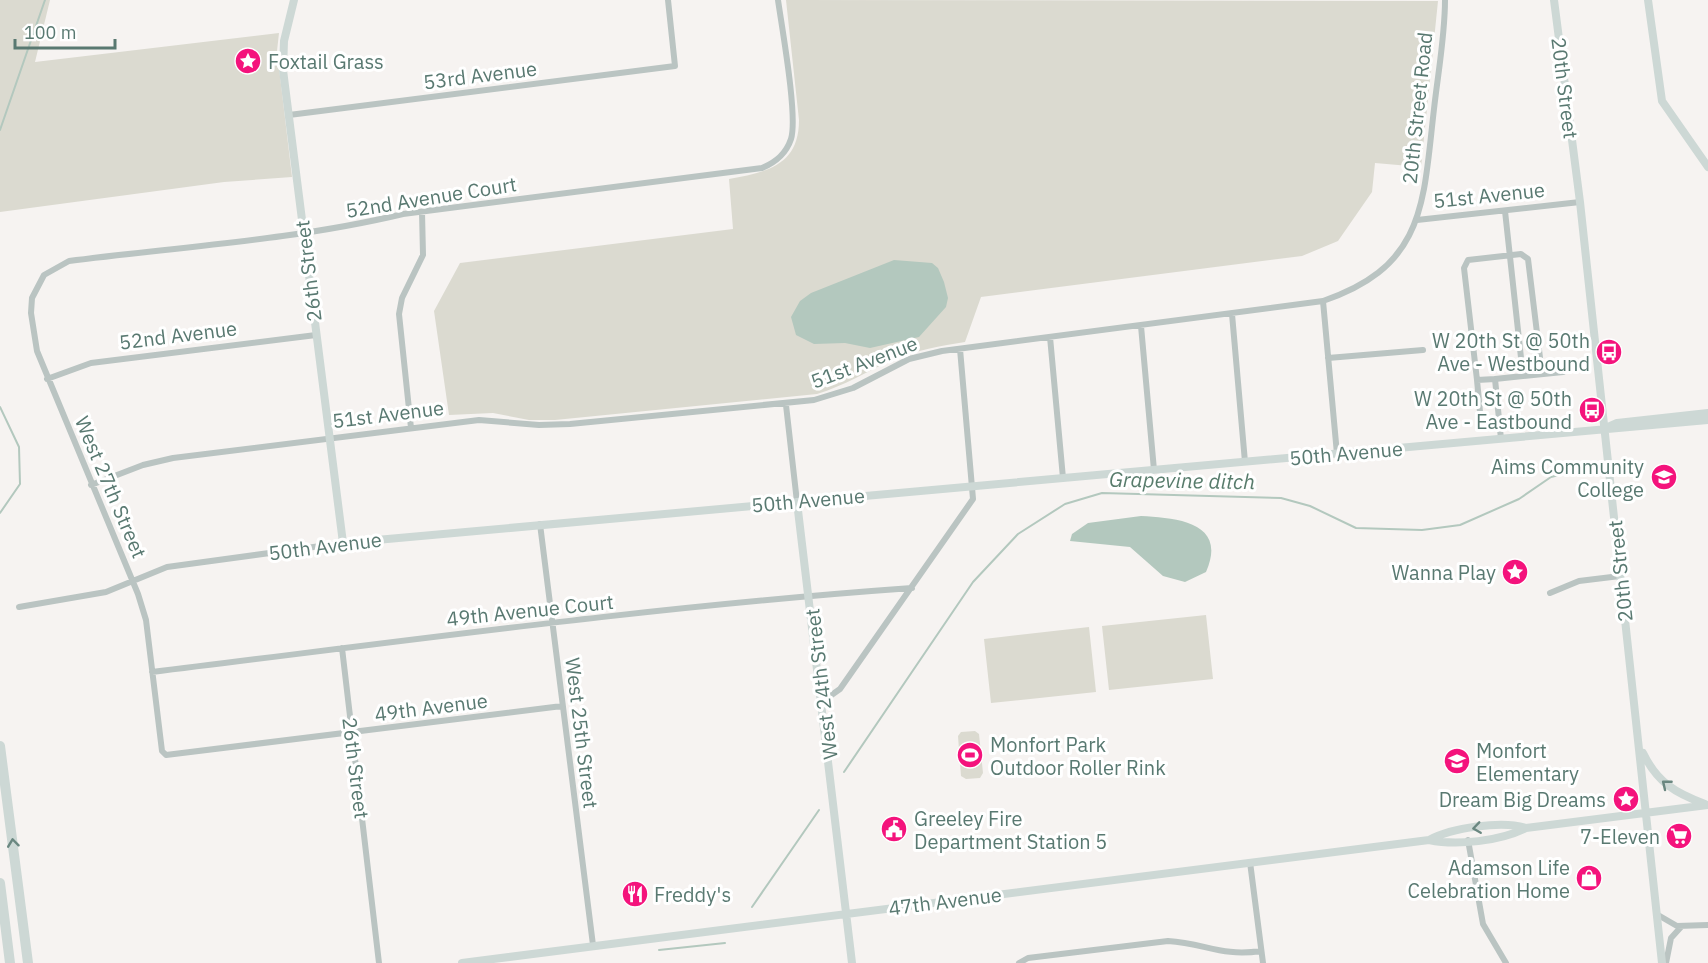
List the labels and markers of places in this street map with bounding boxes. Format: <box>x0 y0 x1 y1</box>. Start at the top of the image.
place icon: Foxtail Grass <box>233 46 263 76</box>
place label: Foxtail Grass <box>268 48 384 75</box>
place label: W 20th St @ 50th Ave - Westbound <box>1432 327 1590 377</box>
bus stop icon: W 20th St @ 50th Ave - Westbound <box>1594 337 1624 367</box>
place label: W 20th St @ 50th Ave - Eastbound <box>1414 385 1572 435</box>
bus stop icon: W 20th St @ 50th Ave - Eastbound <box>1577 395 1607 425</box>
place label: Aims Community College <box>1491 453 1644 503</box>
school or university icon: Aims Community College <box>1649 462 1679 492</box>
place icon: Wanna Play <box>1500 557 1530 587</box>
place label: Wanna Play <box>1391 559 1496 586</box>
place label: Monfort Park Outdoor Roller Rink <box>990 731 1166 781</box>
place label: Monfort Elementary <box>1476 737 1579 787</box>
sports icon: Monfort Park Outdoor Roller Rink <box>955 740 985 770</box>
school or university icon: Monfort Elementary <box>1442 746 1472 776</box>
place icon: Dream Big Dreams <box>1611 784 1641 814</box>
place label: Dream Big Dreams <box>1439 786 1606 813</box>
place label: Greeley Fire Department Station 5 <box>914 805 1107 855</box>
public building icon: Greeley Fire Department Station 5 <box>879 814 909 844</box>
supermarket icon: 7-Eleven <box>1664 821 1694 851</box>
place label: 7-Eleven <box>1580 823 1660 850</box>
place label: Adamson Life Celebration Home <box>1408 854 1570 904</box>
shop icon: Adamson Life Celebration Home <box>1574 863 1604 893</box>
restaurant icon: Freddy's <box>620 879 650 909</box>
place label: Freddy's <box>654 881 731 908</box>

